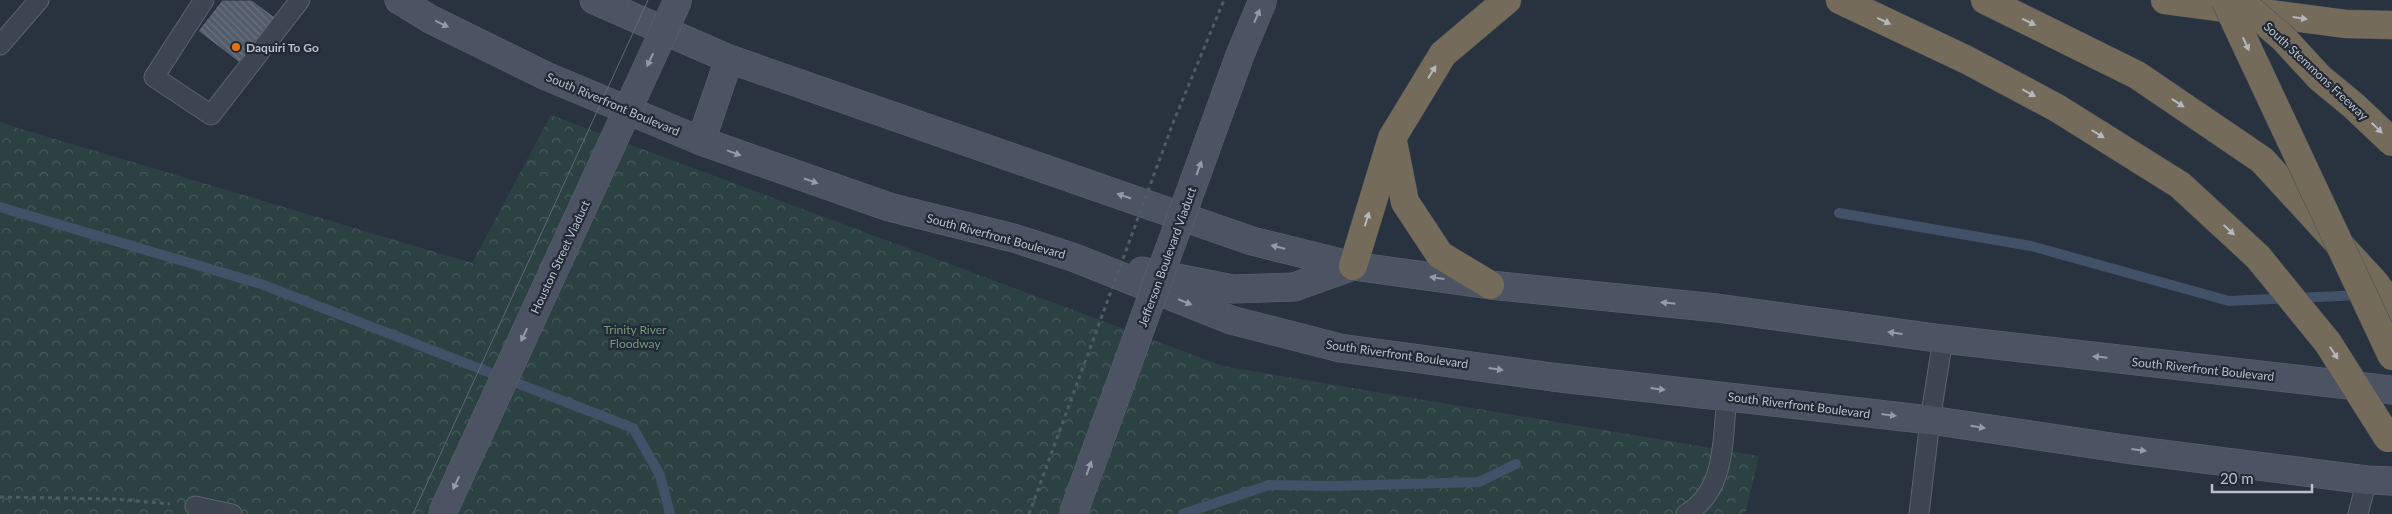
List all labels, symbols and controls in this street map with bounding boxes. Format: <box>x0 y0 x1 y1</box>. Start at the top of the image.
one-way arrow <box>1253 9 1261 23</box>
one-way arrow <box>2292 14 2308 22</box>
one-way arrow <box>1877 17 1891 25</box>
one-way arrow <box>2021 17 2036 26</box>
street label: South Stemmons Freeway <box>2261 19 2372 124</box>
one-way arrow <box>434 20 449 28</box>
one-way arrow <box>2242 37 2250 51</box>
place label: Daquiri To Go <box>246 40 319 55</box>
marker: Daquiri To Go <box>230 41 242 53</box>
one-way arrow <box>646 53 654 67</box>
one-way arrow <box>1428 66 1437 79</box>
street label: South Riverfront Boulevard <box>544 69 682 139</box>
one-way arrow <box>2022 89 2037 97</box>
one-way arrow <box>2171 98 2185 108</box>
one-way arrow <box>2371 122 2383 134</box>
one-way arrow <box>2092 129 2105 139</box>
one-way arrow <box>727 149 742 157</box>
one-way arrow <box>1196 160 1203 175</box>
one-way arrow <box>804 177 819 185</box>
street label: Jefferson Boulevard Viaduct <box>1135 184 1200 329</box>
one-way arrow <box>1116 192 1131 199</box>
street label: Houston Street Viaduct <box>527 197 593 316</box>
street label: South Riverfront Boulevard <box>925 210 1067 262</box>
one-way arrow <box>1364 212 1372 227</box>
one-way arrow <box>2222 224 2234 236</box>
one-way arrow <box>1270 243 1285 251</box>
one-way arrow <box>1429 274 1445 282</box>
one-way arrow <box>1178 298 1193 306</box>
one-way arrow <box>1660 299 1676 307</box>
park label: Trinity River Floodway <box>604 322 667 351</box>
one-way arrow <box>520 328 528 342</box>
one-way arrow <box>1887 328 1903 336</box>
street label: South Riverfront Boulevard <box>1325 337 1469 371</box>
one-way arrow <box>2329 346 2339 360</box>
one-way arrow <box>2092 353 2108 361</box>
street label: South Riverfront Boulevard <box>2131 354 2275 384</box>
one-way arrow <box>1489 365 1505 373</box>
one-way arrow <box>1650 385 1666 393</box>
street label: South Riverfront Boulevard <box>1727 389 1871 421</box>
one-way arrow <box>1881 411 1897 419</box>
one-way arrow <box>1971 424 1987 432</box>
one-way arrow <box>2131 446 2147 454</box>
one-way arrow <box>1085 460 1093 475</box>
scale bar <box>2212 462 2312 494</box>
text: 20 m <box>2220 469 2254 487</box>
one-way arrow <box>452 476 460 490</box>

